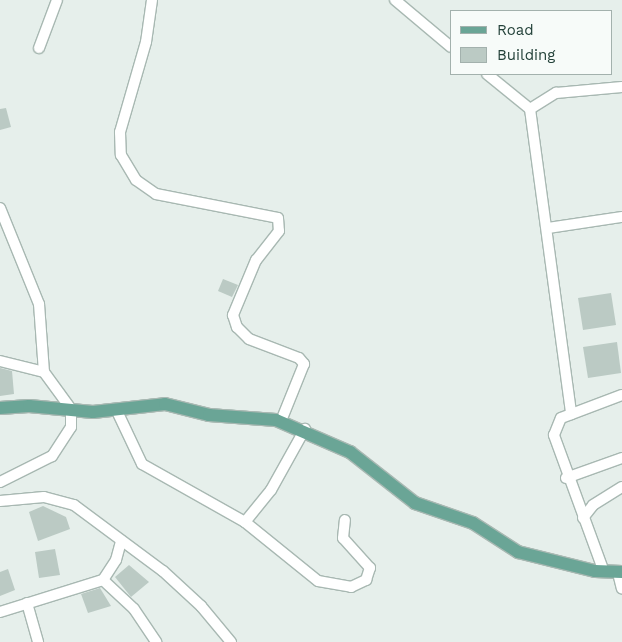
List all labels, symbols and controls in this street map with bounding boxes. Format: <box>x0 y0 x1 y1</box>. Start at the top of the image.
legend <box>450 10 612 75</box>
text: Road <box>497 21 534 39</box>
text: Building <box>497 46 555 64</box>

